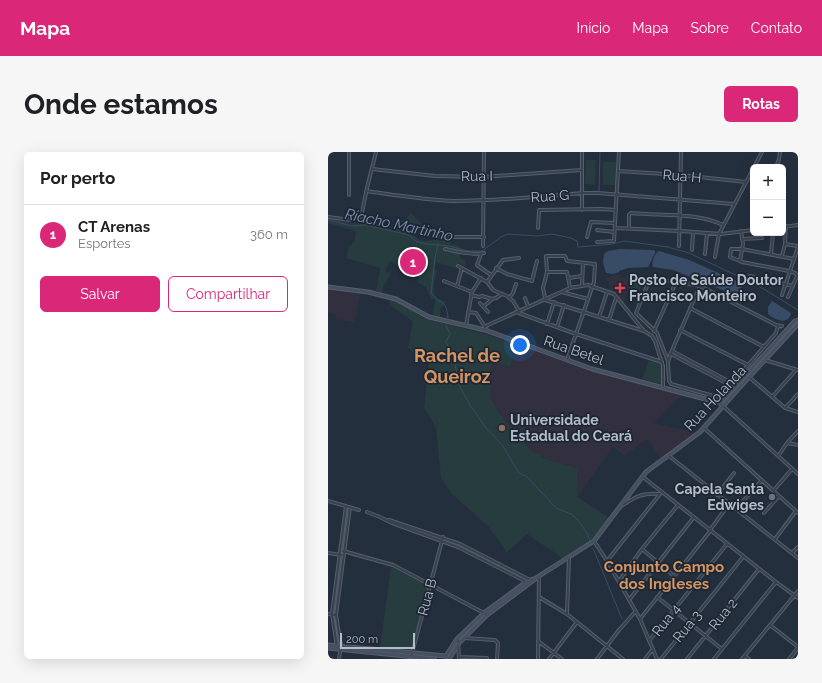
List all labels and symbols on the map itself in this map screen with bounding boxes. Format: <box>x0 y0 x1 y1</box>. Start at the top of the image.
street label: Rua H <box>662 166 702 186</box>
street label: Rua I <box>461 168 493 184</box>
street label: Rua G <box>530 187 570 205</box>
water label: Riacho Martinho <box>343 205 455 245</box>
pin: 1 <box>400 247 426 277</box>
place label: Posto de Saúde Doutor Francisco Monteiro <box>629 272 784 304</box>
marker: Posto de Saúde Doutor Francisco Monteiro <box>614 282 626 294</box>
street label: Rua Betel <box>542 332 606 368</box>
your location <box>510 335 530 355</box>
district label: Rachel de Queiroz <box>414 345 500 387</box>
street label: Rua Holanda <box>681 362 749 434</box>
place label: Universidade Estadual do Ceará <box>510 412 632 444</box>
marker: Universidade Estadual do Ceará <box>497 423 507 433</box>
place label: Capela Santa Edwiges <box>675 481 764 513</box>
marker: Capela Santa Edwiges <box>767 492 777 502</box>
district label: Conjunto Campo dos Ingleses <box>604 558 724 593</box>
street label: Rua B <box>414 577 440 617</box>
street label: Rua 2 <box>705 595 741 633</box>
street label: Rua 4 <box>649 601 684 639</box>
street label: Rua 3 <box>669 607 705 645</box>
scale bar <box>340 631 415 650</box>

